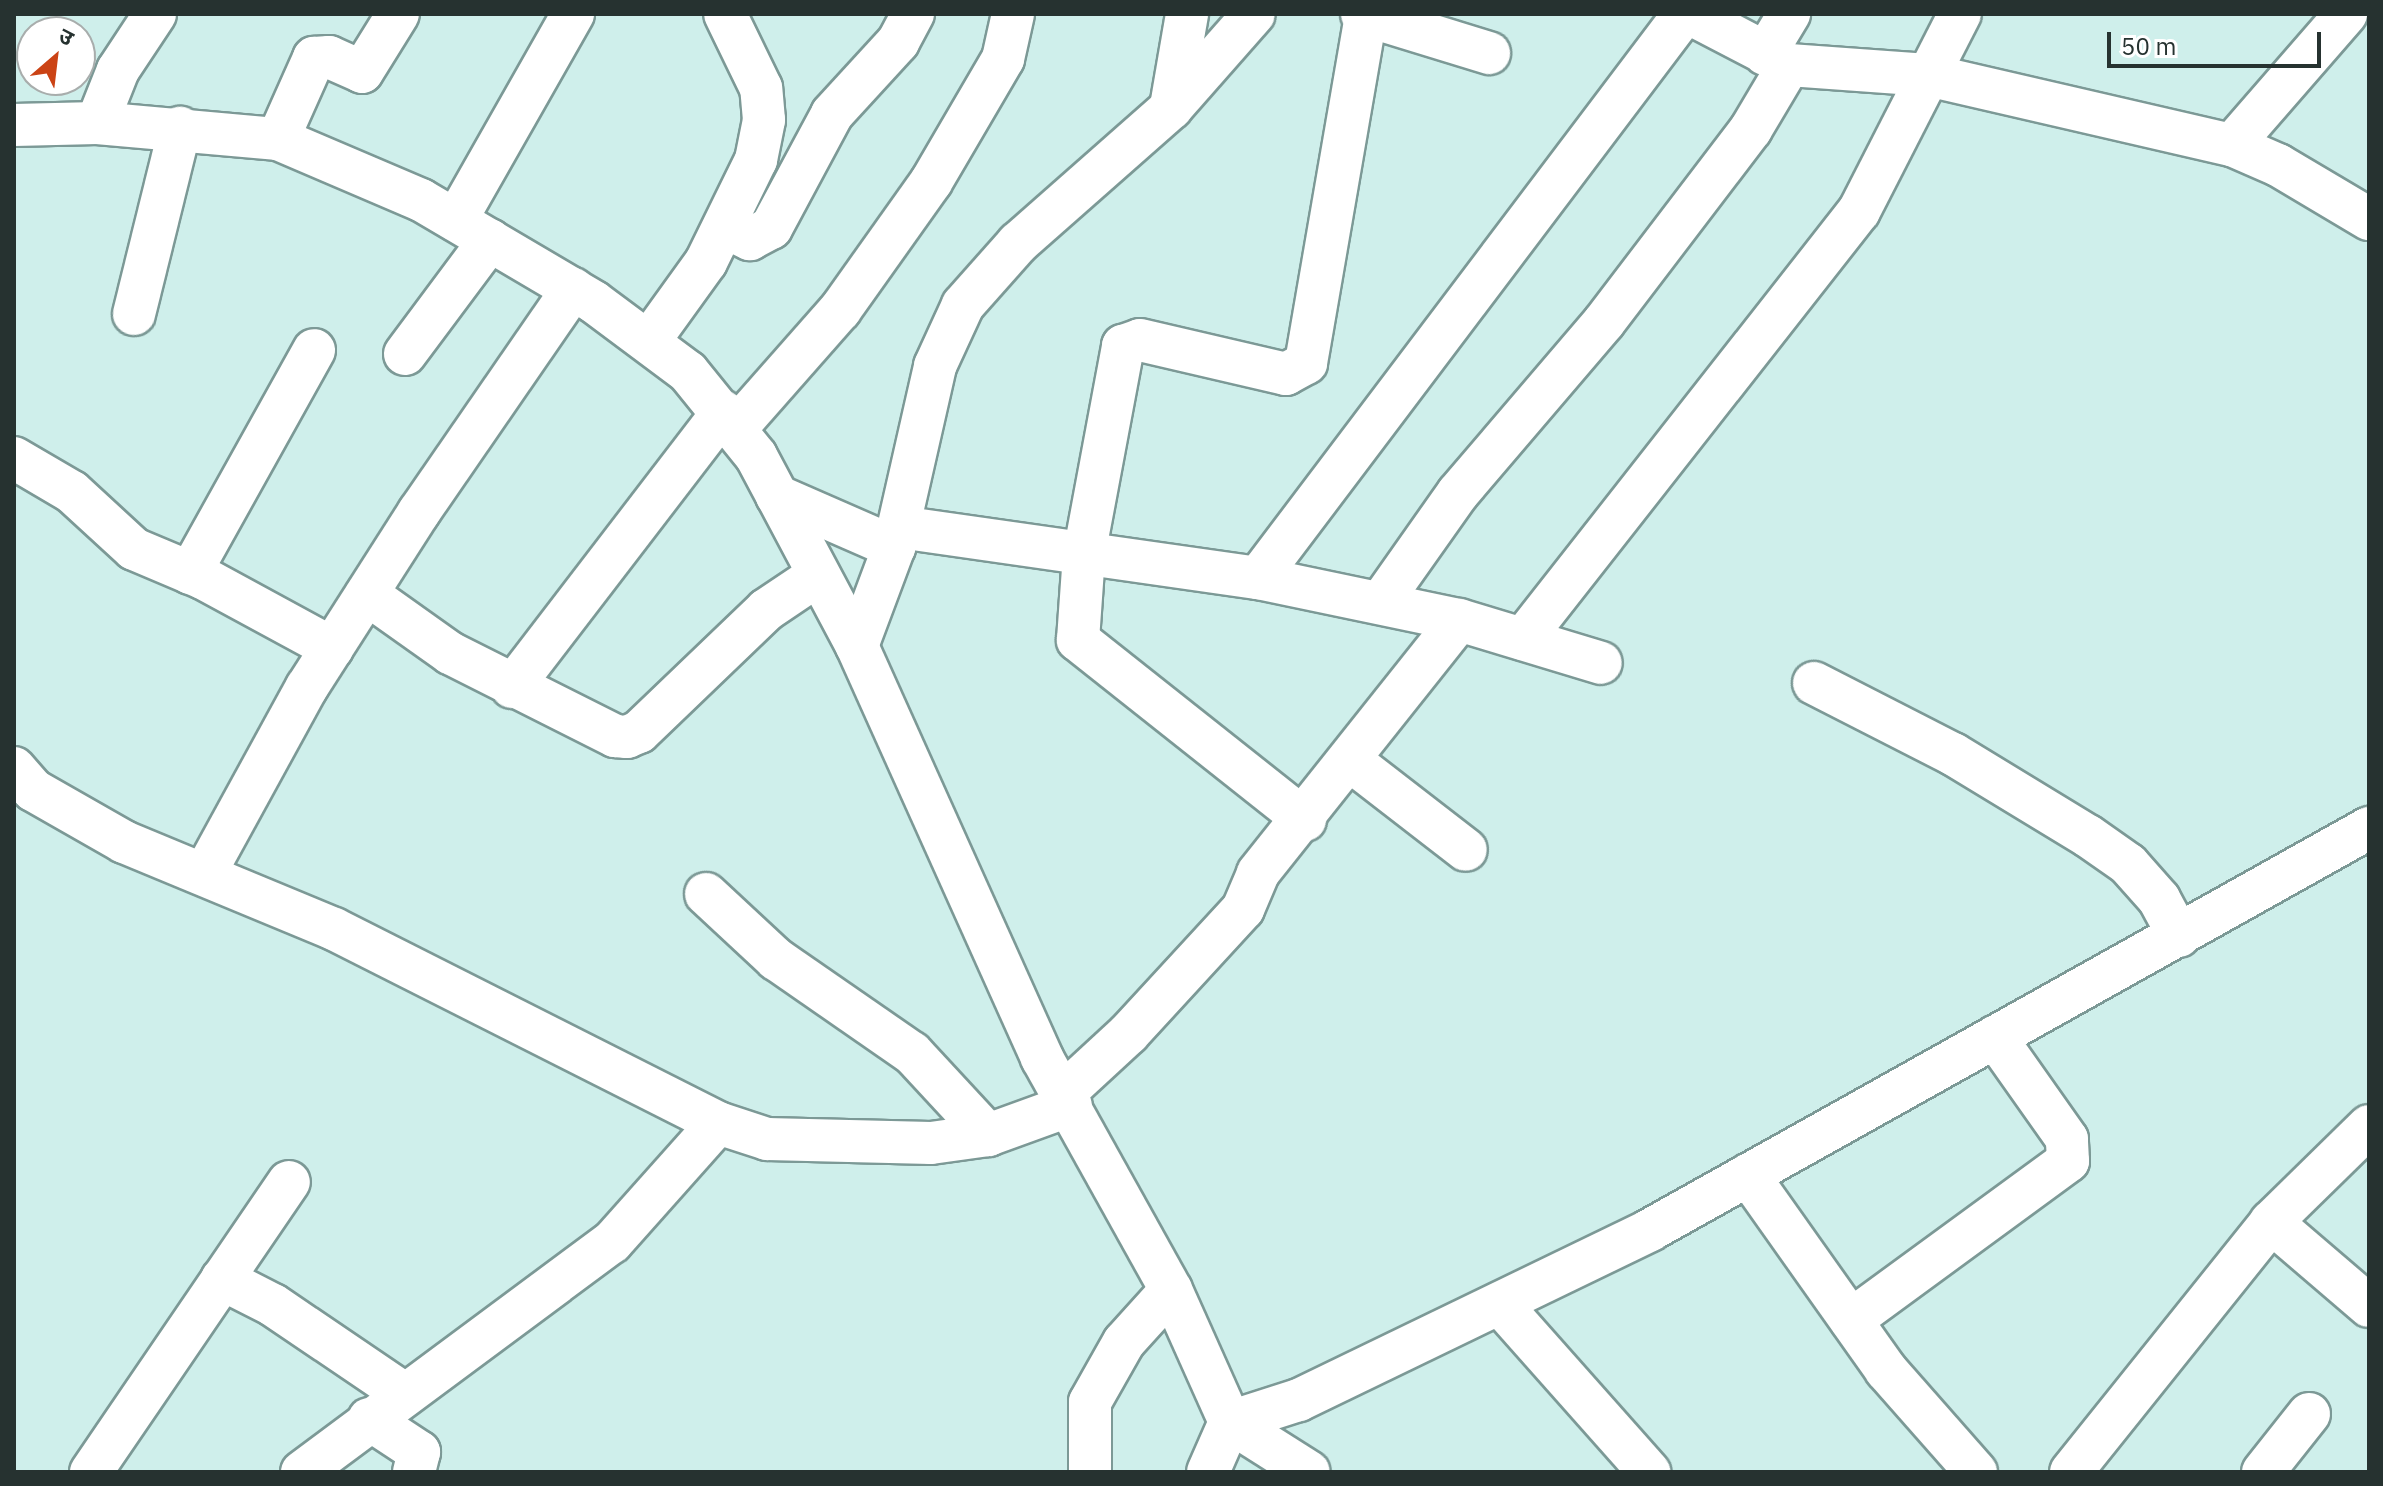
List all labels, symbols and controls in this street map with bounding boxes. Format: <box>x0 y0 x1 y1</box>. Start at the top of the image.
north arrow <box>16 16 96 96</box>
scale bar <box>2111 16 2325 66</box>
text: उ <box>54 20 79 52</box>
text: 50 m <box>2121 30 2176 62</box>

